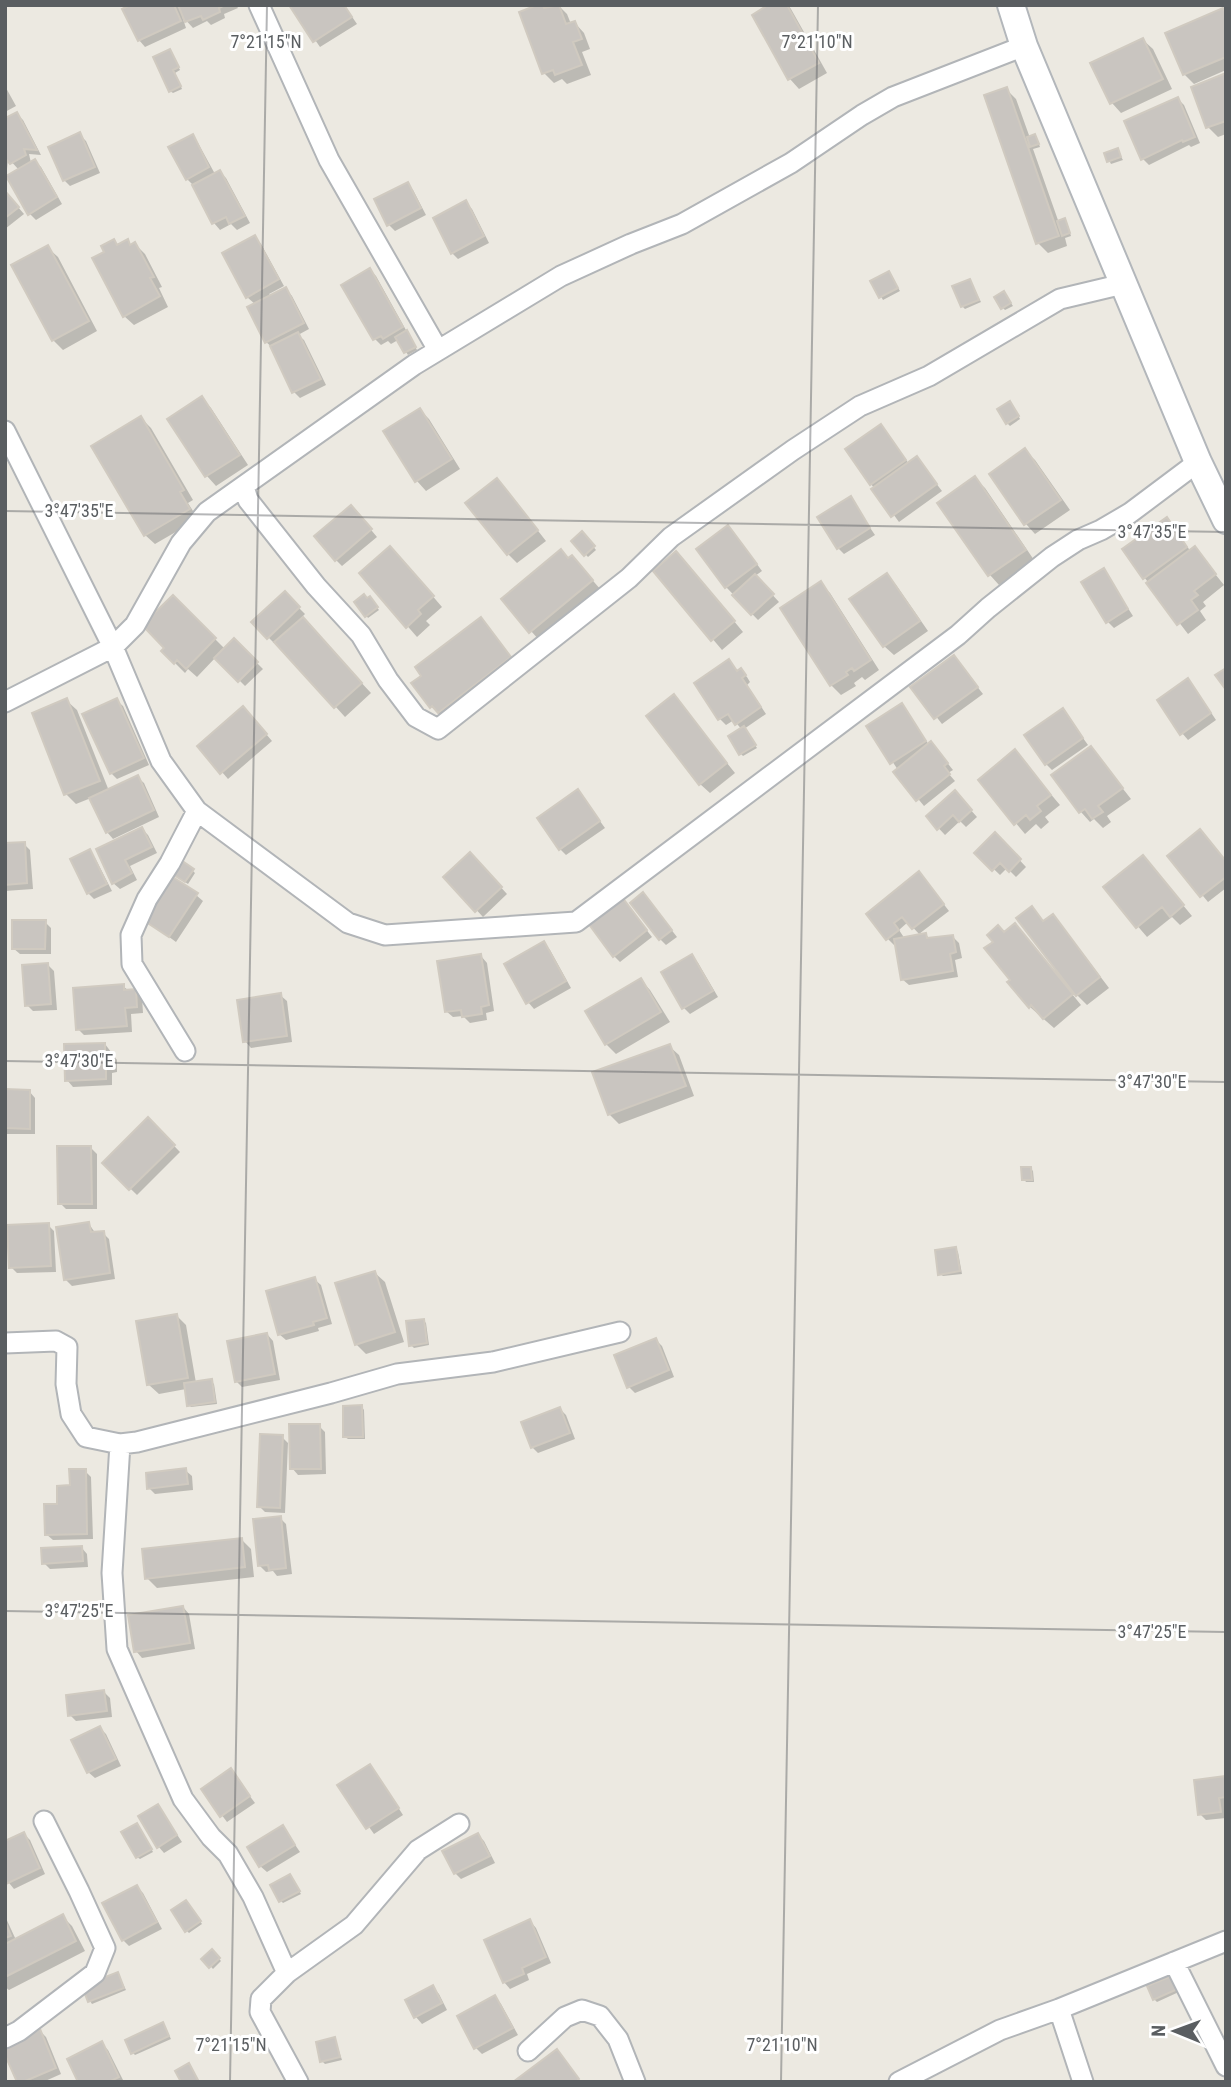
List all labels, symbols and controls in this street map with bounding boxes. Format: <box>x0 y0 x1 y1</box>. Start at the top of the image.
text: 7°21'15"N <box>230 31 302 52</box>
text: 7°21'10"N <box>781 31 853 52</box>
text: 3°47'35"E <box>44 500 114 521</box>
text: 3°47'35"E <box>1117 521 1187 542</box>
text: 3°47'30"E <box>44 1050 114 1071</box>
text: 3°47'30"E <box>1117 1071 1187 1092</box>
text: 3°47'25"E <box>44 1600 114 1621</box>
text: 3°47'25"E <box>1117 1621 1187 1642</box>
north arrow <box>1140 1996 1210 2066</box>
text: N <box>1147 2025 1170 2037</box>
text: 7°21'15"N <box>195 2034 267 2055</box>
text: 7°21'10"N <box>746 2034 818 2055</box>

